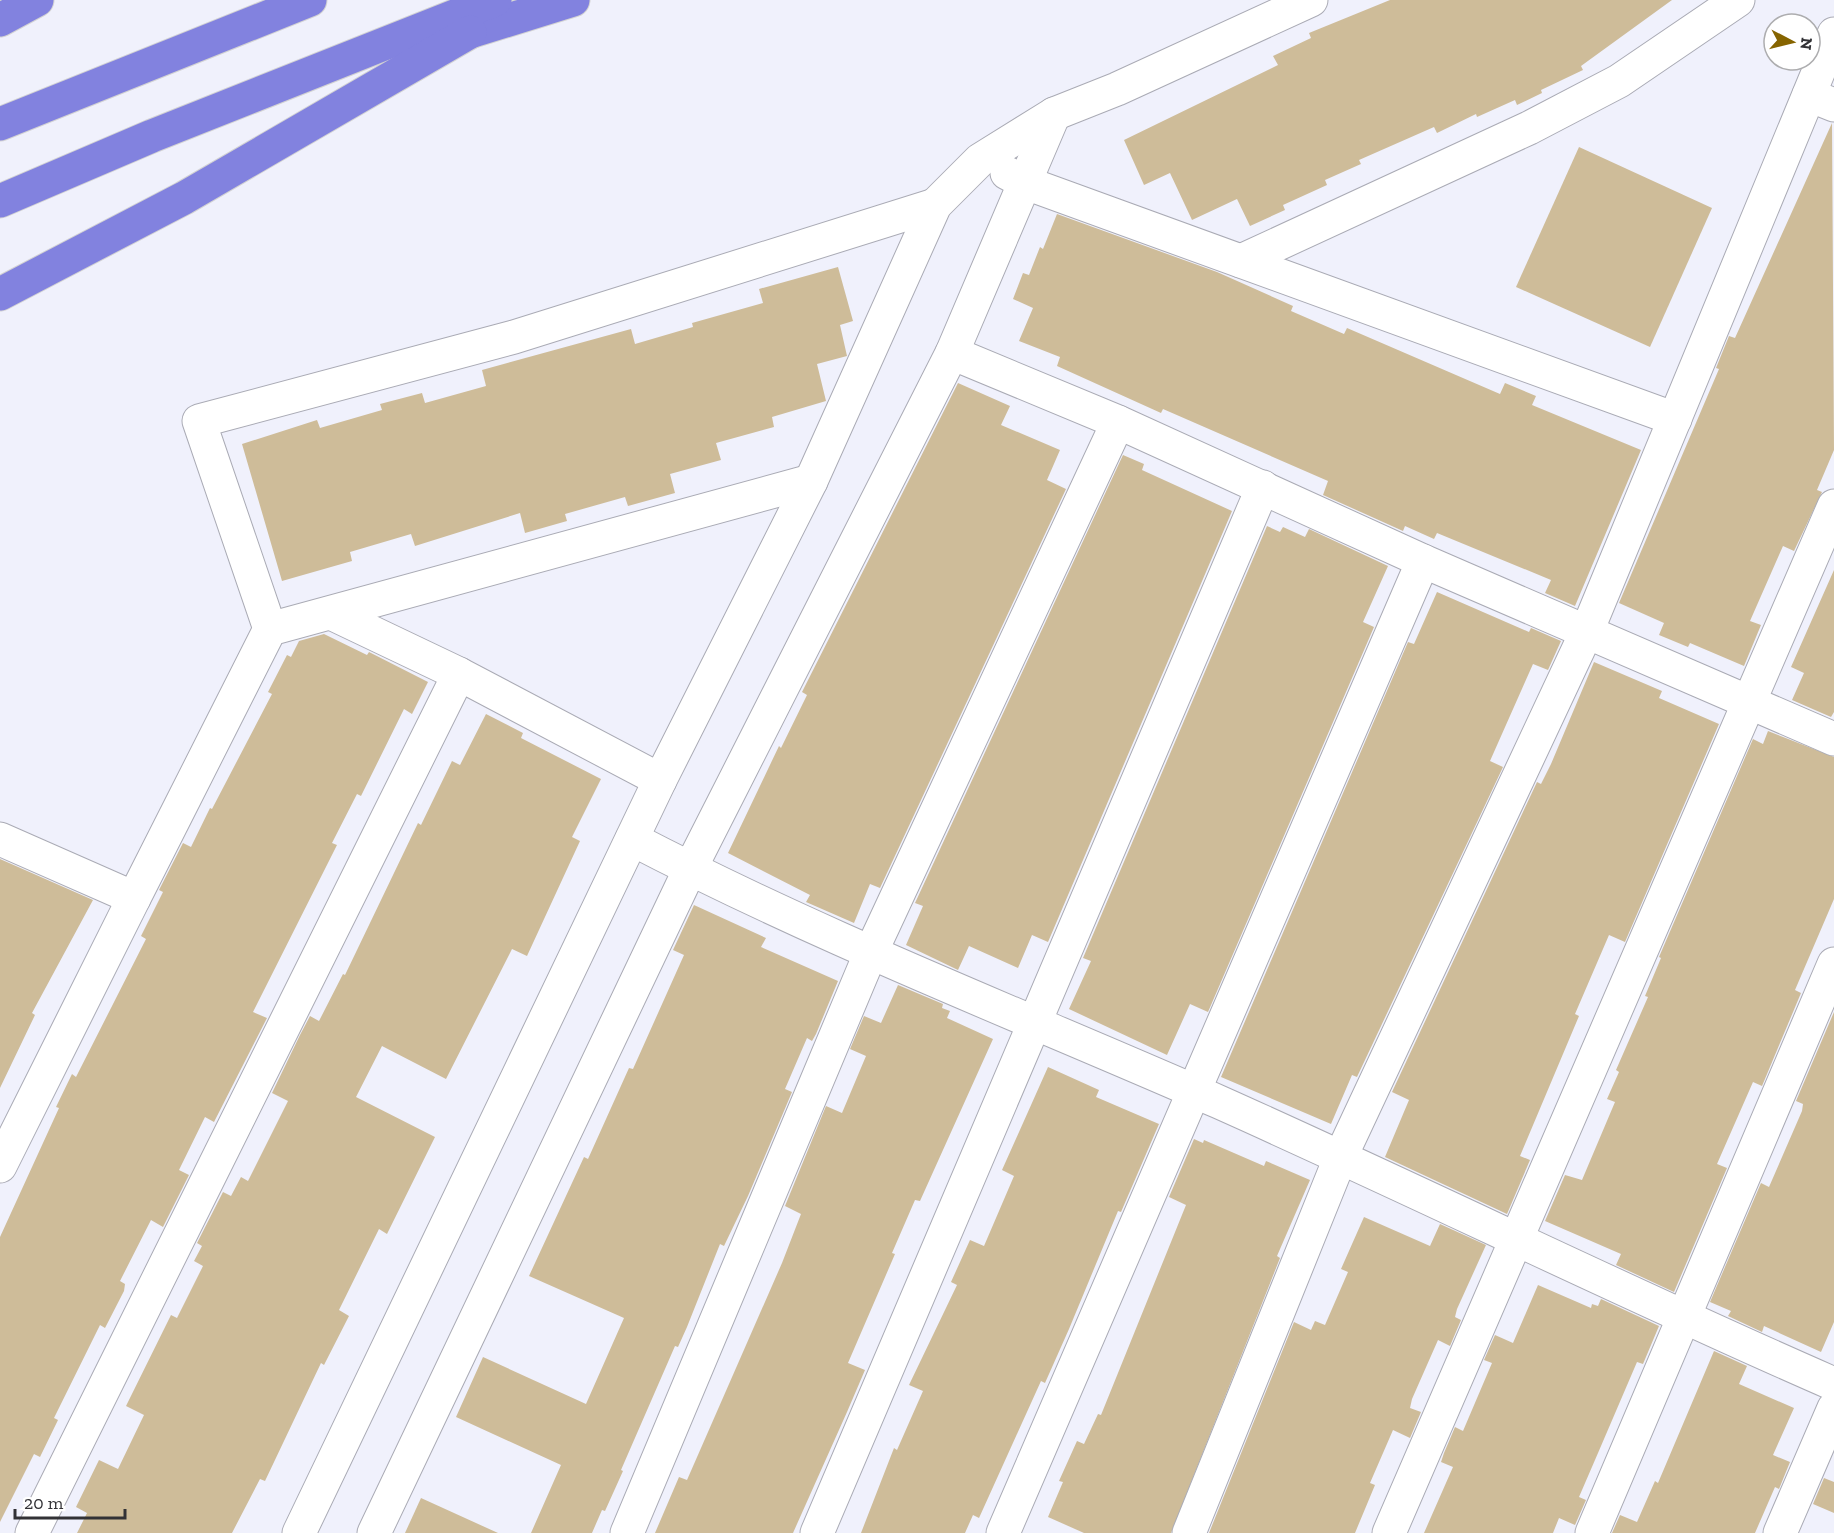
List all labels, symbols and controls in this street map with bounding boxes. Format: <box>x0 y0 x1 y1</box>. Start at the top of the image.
north arrow <box>1762 12 1822 72</box>
text: N <box>1796 37 1817 51</box>
scale bar <box>15 1482 124 1520</box>
text: 20 m <box>24 1492 64 1514</box>

